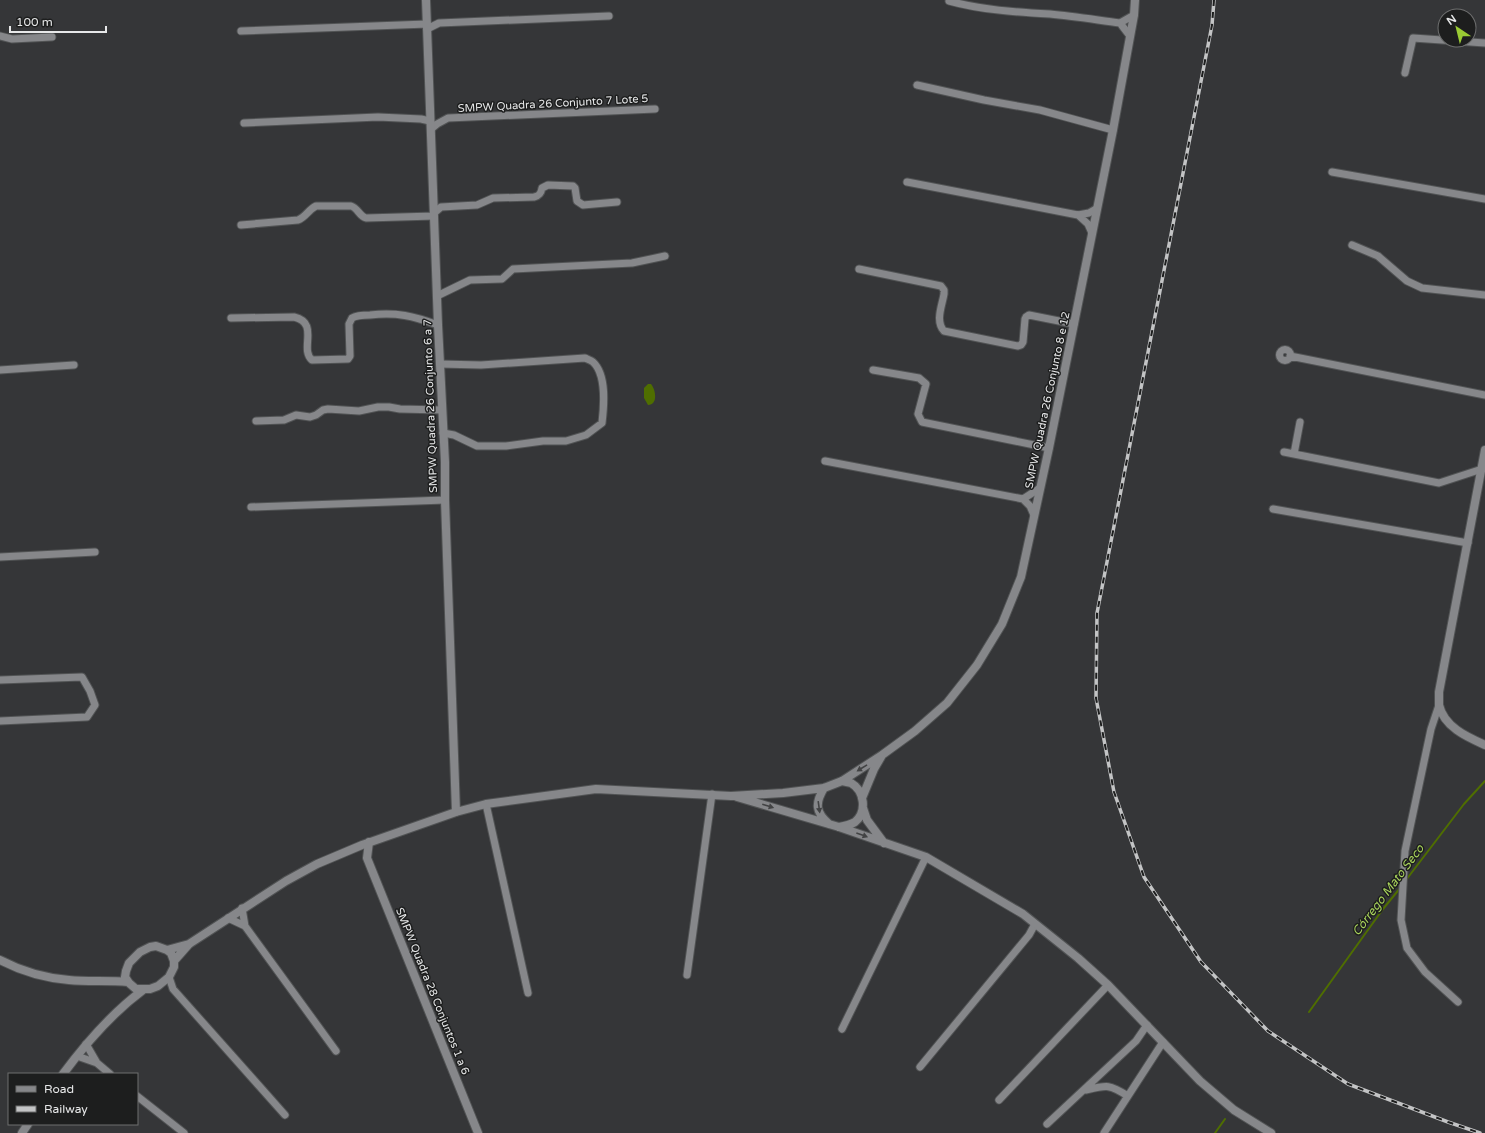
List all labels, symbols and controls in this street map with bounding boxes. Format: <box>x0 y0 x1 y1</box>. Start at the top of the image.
scale bar <box>10 8 106 34</box>
north arrow <box>1437 8 1477 48</box>
text: N <box>1444 12 1459 28</box>
text: 100 m <box>16 15 53 29</box>
street label: SMPW Quadra 26 Conjunto 7 Lote 5 <box>457 92 649 115</box>
street label: SMPW Quadra 26 Conjunto 8 e 12 <box>1022 310 1073 490</box>
street label: SMPW Quadra 26 Conjunto 6 a 7 <box>421 319 440 493</box>
one-way arrow <box>857 764 867 772</box>
one-way arrow <box>816 801 822 813</box>
one-way arrow <box>762 803 774 809</box>
one-way arrow <box>856 832 868 838</box>
water label: Córrego Mato Seco <box>1349 841 1427 938</box>
street label: SMPW Quadra 28 Conjuntos 1 a 6 <box>393 906 472 1077</box>
legend <box>8 1073 138 1125</box>
text: Road <box>44 1082 74 1096</box>
text: Railway <box>44 1102 88 1116</box>

